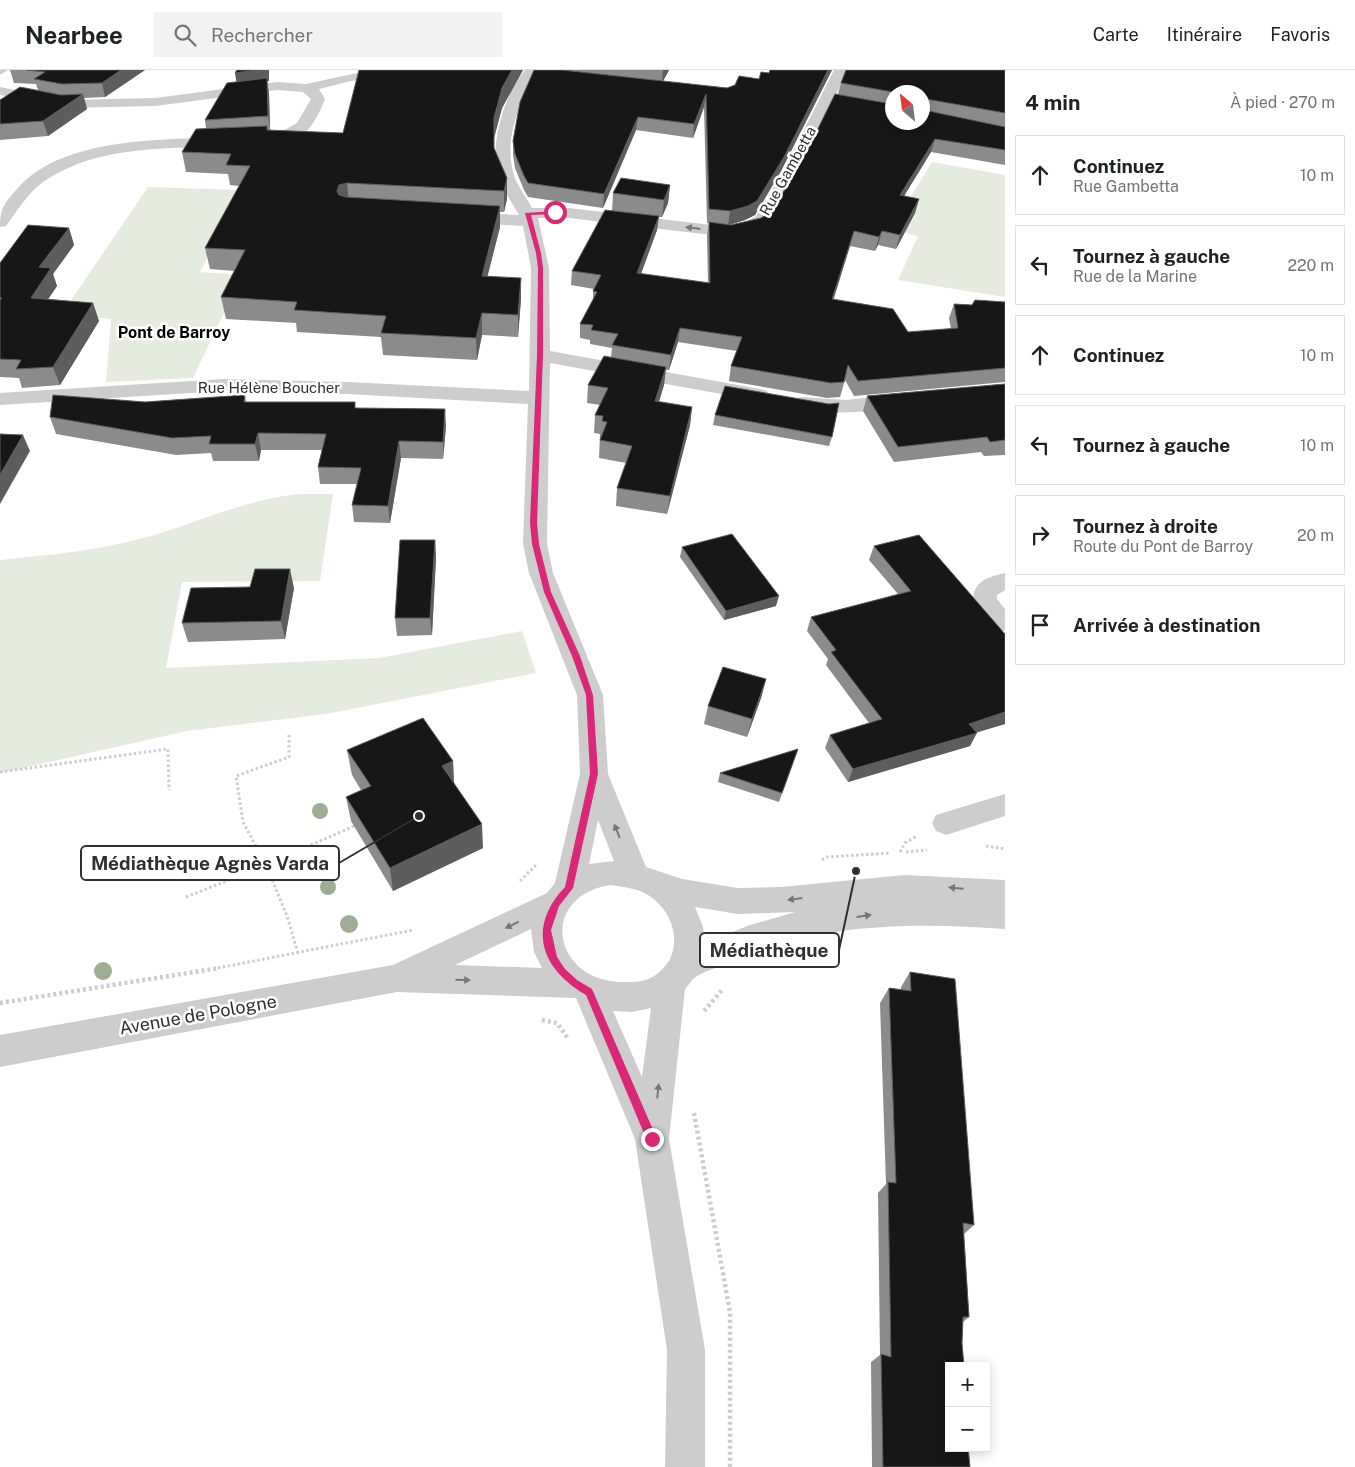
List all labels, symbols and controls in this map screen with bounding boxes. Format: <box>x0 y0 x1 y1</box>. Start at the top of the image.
search box <box>153 12 503 57</box>
text: Nearbee <box>25 21 123 49</box>
icon: search <box>171 21 199 49</box>
text: Rechercher <box>211 24 313 46</box>
text: Carte <box>1093 24 1139 45</box>
text: Itinéraire <box>1167 24 1242 45</box>
text: Favoris <box>1270 24 1330 45</box>
north arrow <box>885 85 930 130</box>
text: 4 min <box>1025 90 1080 115</box>
text: À pied · 270 m <box>1230 93 1335 112</box>
street label: Rue Gambetta <box>756 123 819 218</box>
text: Continuez <box>1073 155 1164 177</box>
icon: ahead <box>1026 161 1054 189</box>
text: 10 m <box>1300 166 1334 185</box>
text: Rue Gambetta <box>1073 177 1179 196</box>
route start <box>544 201 567 224</box>
one-way arrow <box>684 224 700 232</box>
text: Tournez à gauche <box>1073 245 1230 267</box>
icon: left <box>1026 251 1054 279</box>
text: 220 m <box>1287 256 1334 275</box>
text: Rue de la Marine <box>1073 267 1197 286</box>
district label: Pont de Barroy <box>118 323 230 342</box>
icon: ahead <box>1026 341 1054 369</box>
text: Continuez <box>1073 344 1164 366</box>
text: 10 m <box>1300 346 1334 365</box>
street label: Rue Hélène Boucher <box>198 379 340 396</box>
icon: left <box>1026 431 1054 459</box>
text: Tournez à gauche <box>1073 434 1230 456</box>
text: 10 m <box>1300 436 1334 455</box>
text: Tournez à droite <box>1073 515 1218 537</box>
icon: right <box>1026 521 1054 549</box>
text: 20 m <box>1297 526 1334 545</box>
text: Route du Pont de Barroy <box>1073 537 1253 556</box>
icon: arrive <box>1026 611 1054 639</box>
text: Arrivée à destination <box>1073 614 1261 636</box>
one-way arrow <box>613 823 621 838</box>
callout: Médiathèque Agnès Varda <box>81 846 339 880</box>
text: Médiathèque Agnès Varda <box>91 852 329 874</box>
one-way arrow <box>948 884 964 892</box>
one-way arrow <box>786 895 802 903</box>
one-way arrow <box>856 912 872 920</box>
one-way arrow <box>505 921 519 929</box>
callout: Médiathèque <box>700 933 839 967</box>
text: Médiathèque <box>709 939 829 961</box>
one-way arrow <box>455 976 471 984</box>
street label: Avenue de Pologne <box>118 990 278 1039</box>
one-way arrow <box>654 1083 662 1099</box>
route end <box>641 1128 664 1151</box>
map controls <box>945 1362 990 1452</box>
button: + <box>945 1362 990 1407</box>
button: − <box>945 1407 990 1452</box>

